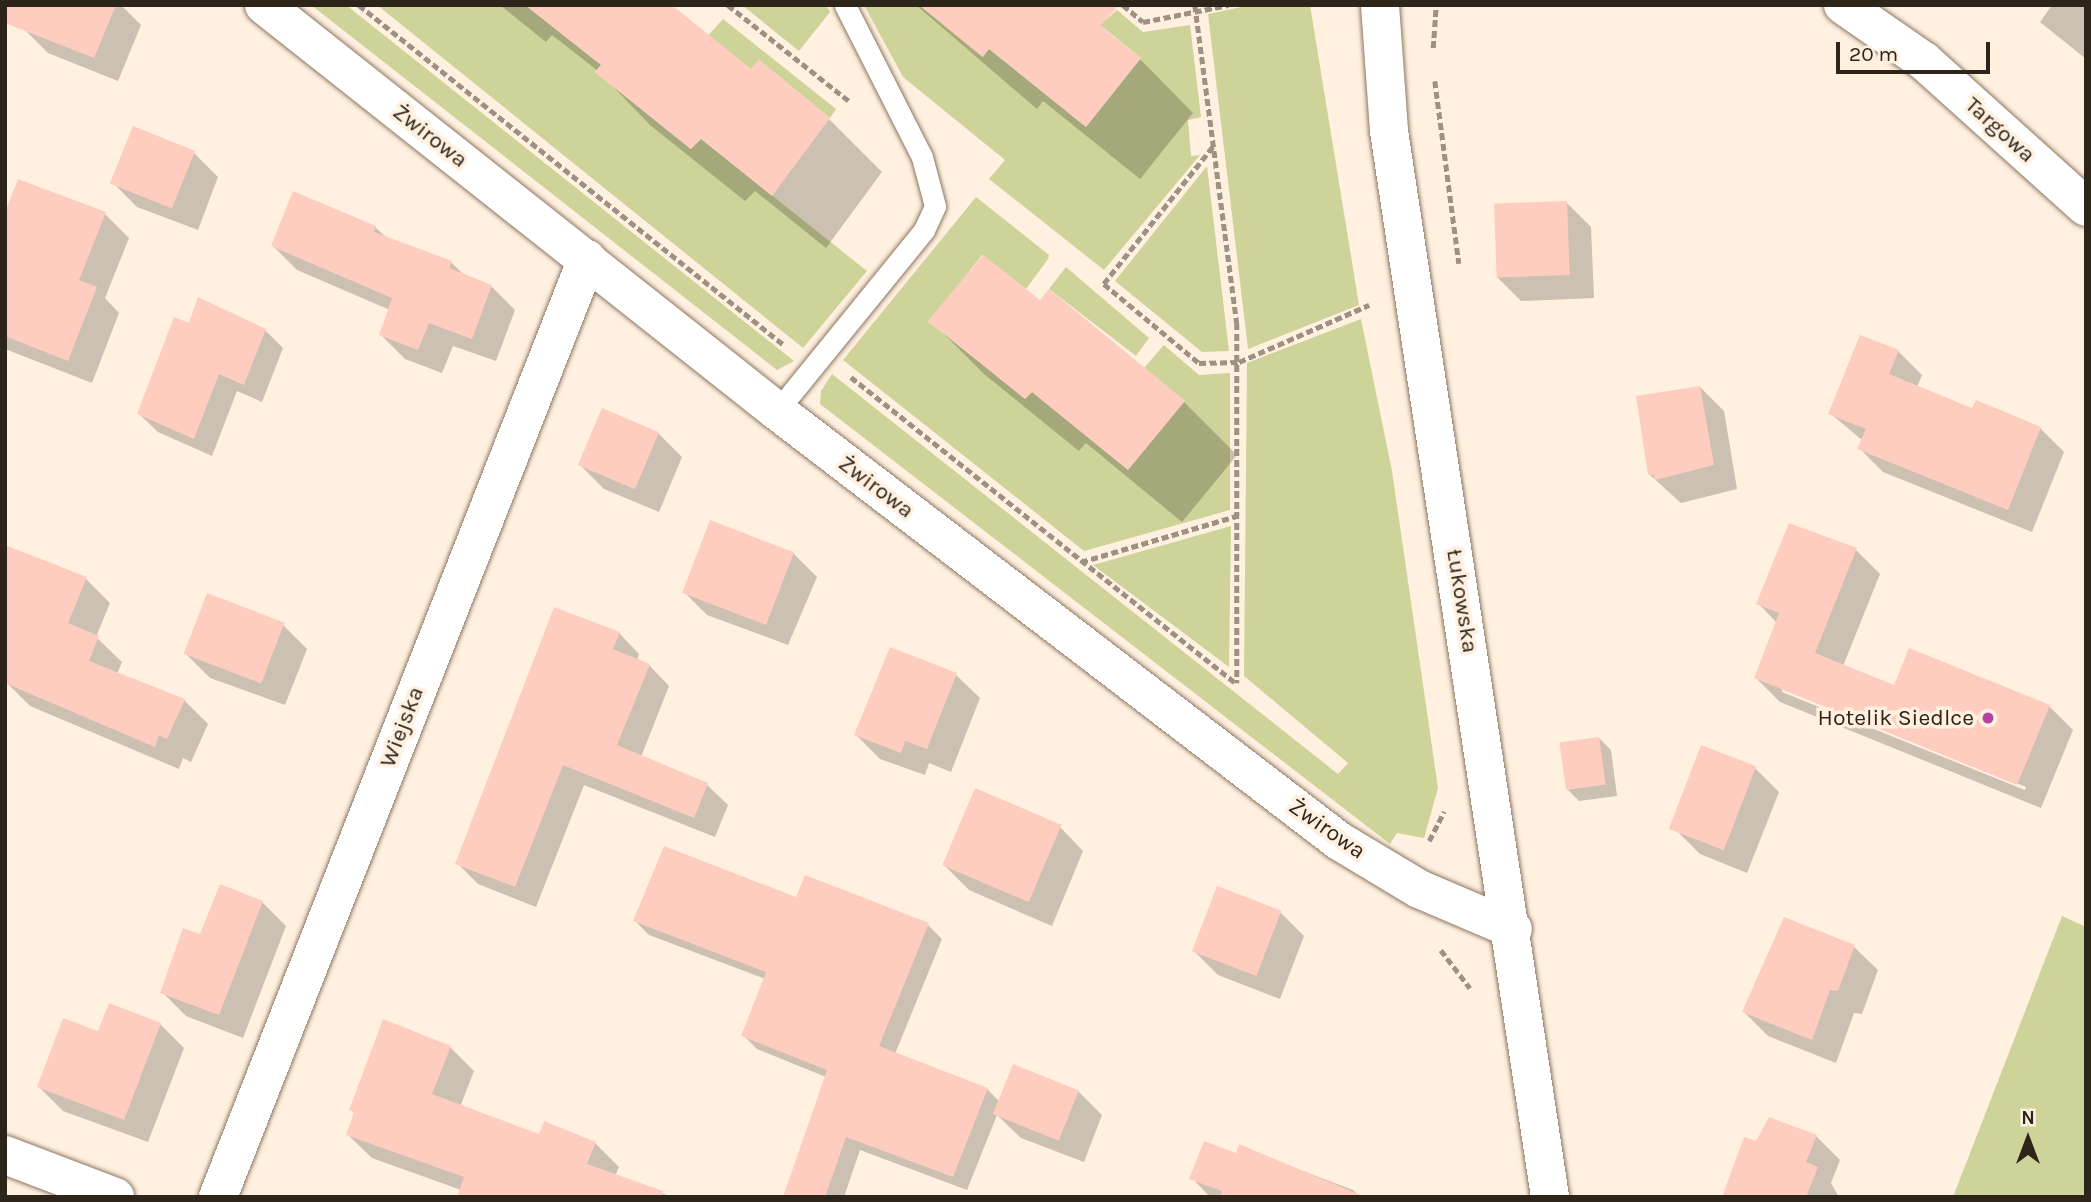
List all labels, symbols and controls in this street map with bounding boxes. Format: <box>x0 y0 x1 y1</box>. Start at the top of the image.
scale bar <box>1839 28 1993 72</box>
text: 20 m <box>1849 42 1898 66</box>
street label: Targowa <box>1959 91 2041 169</box>
street label: Żwirowa <box>387 98 473 174</box>
street label: Żwirowa <box>833 450 919 524</box>
street label: Łukowska <box>1440 547 1484 655</box>
street label: Wiejska <box>374 683 430 771</box>
place label: Hotelik Siedlce <box>1818 704 1974 732</box>
marker: Hotelik Siedlce <box>1980 710 1996 726</box>
street label: Żwirowa <box>1283 793 1371 865</box>
north arrow <box>1993 1104 2063 1174</box>
text: N <box>2021 1107 2035 1129</box>

